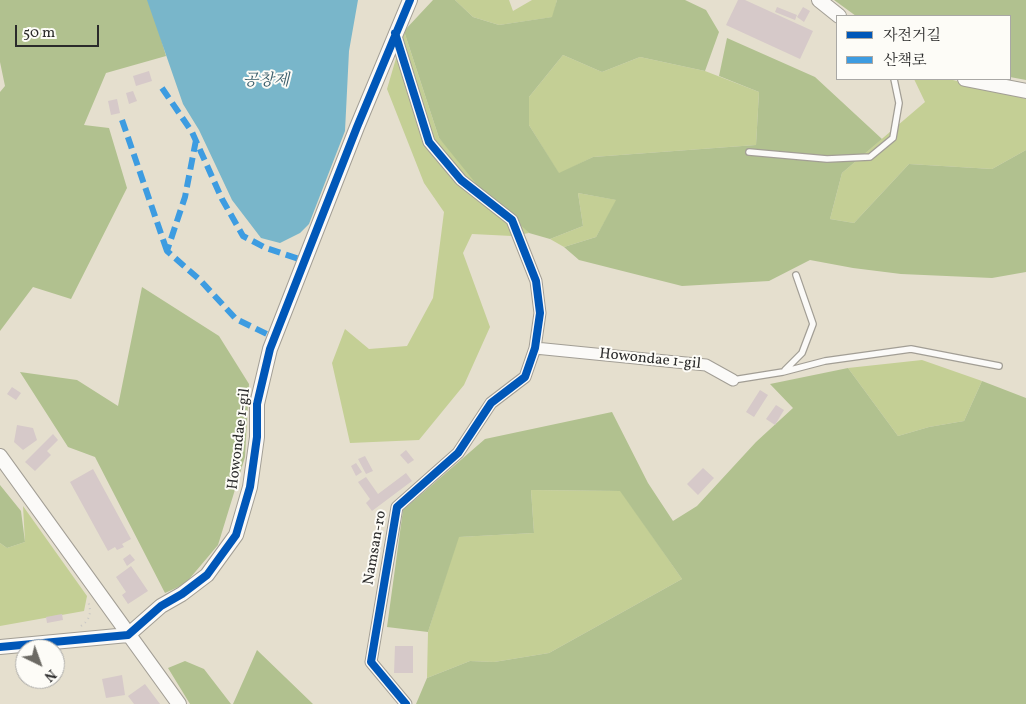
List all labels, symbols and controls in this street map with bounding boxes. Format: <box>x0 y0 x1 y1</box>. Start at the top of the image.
scale bar <box>18 15 101 47</box>
legend <box>836 15 1011 80</box>
text: 50 m <box>23 23 55 44</box>
text: 자전거길 <box>883 26 941 47</box>
text: 산책로 <box>883 51 926 72</box>
water label: 공창제 <box>243 72 289 92</box>
street label: Howondae 1-gil <box>598 346 702 374</box>
street label: Howondae 1-gil <box>225 387 255 491</box>
street label: Namsan-ro <box>361 509 391 587</box>
north arrow <box>15 639 65 689</box>
text: N <box>40 664 60 685</box>

